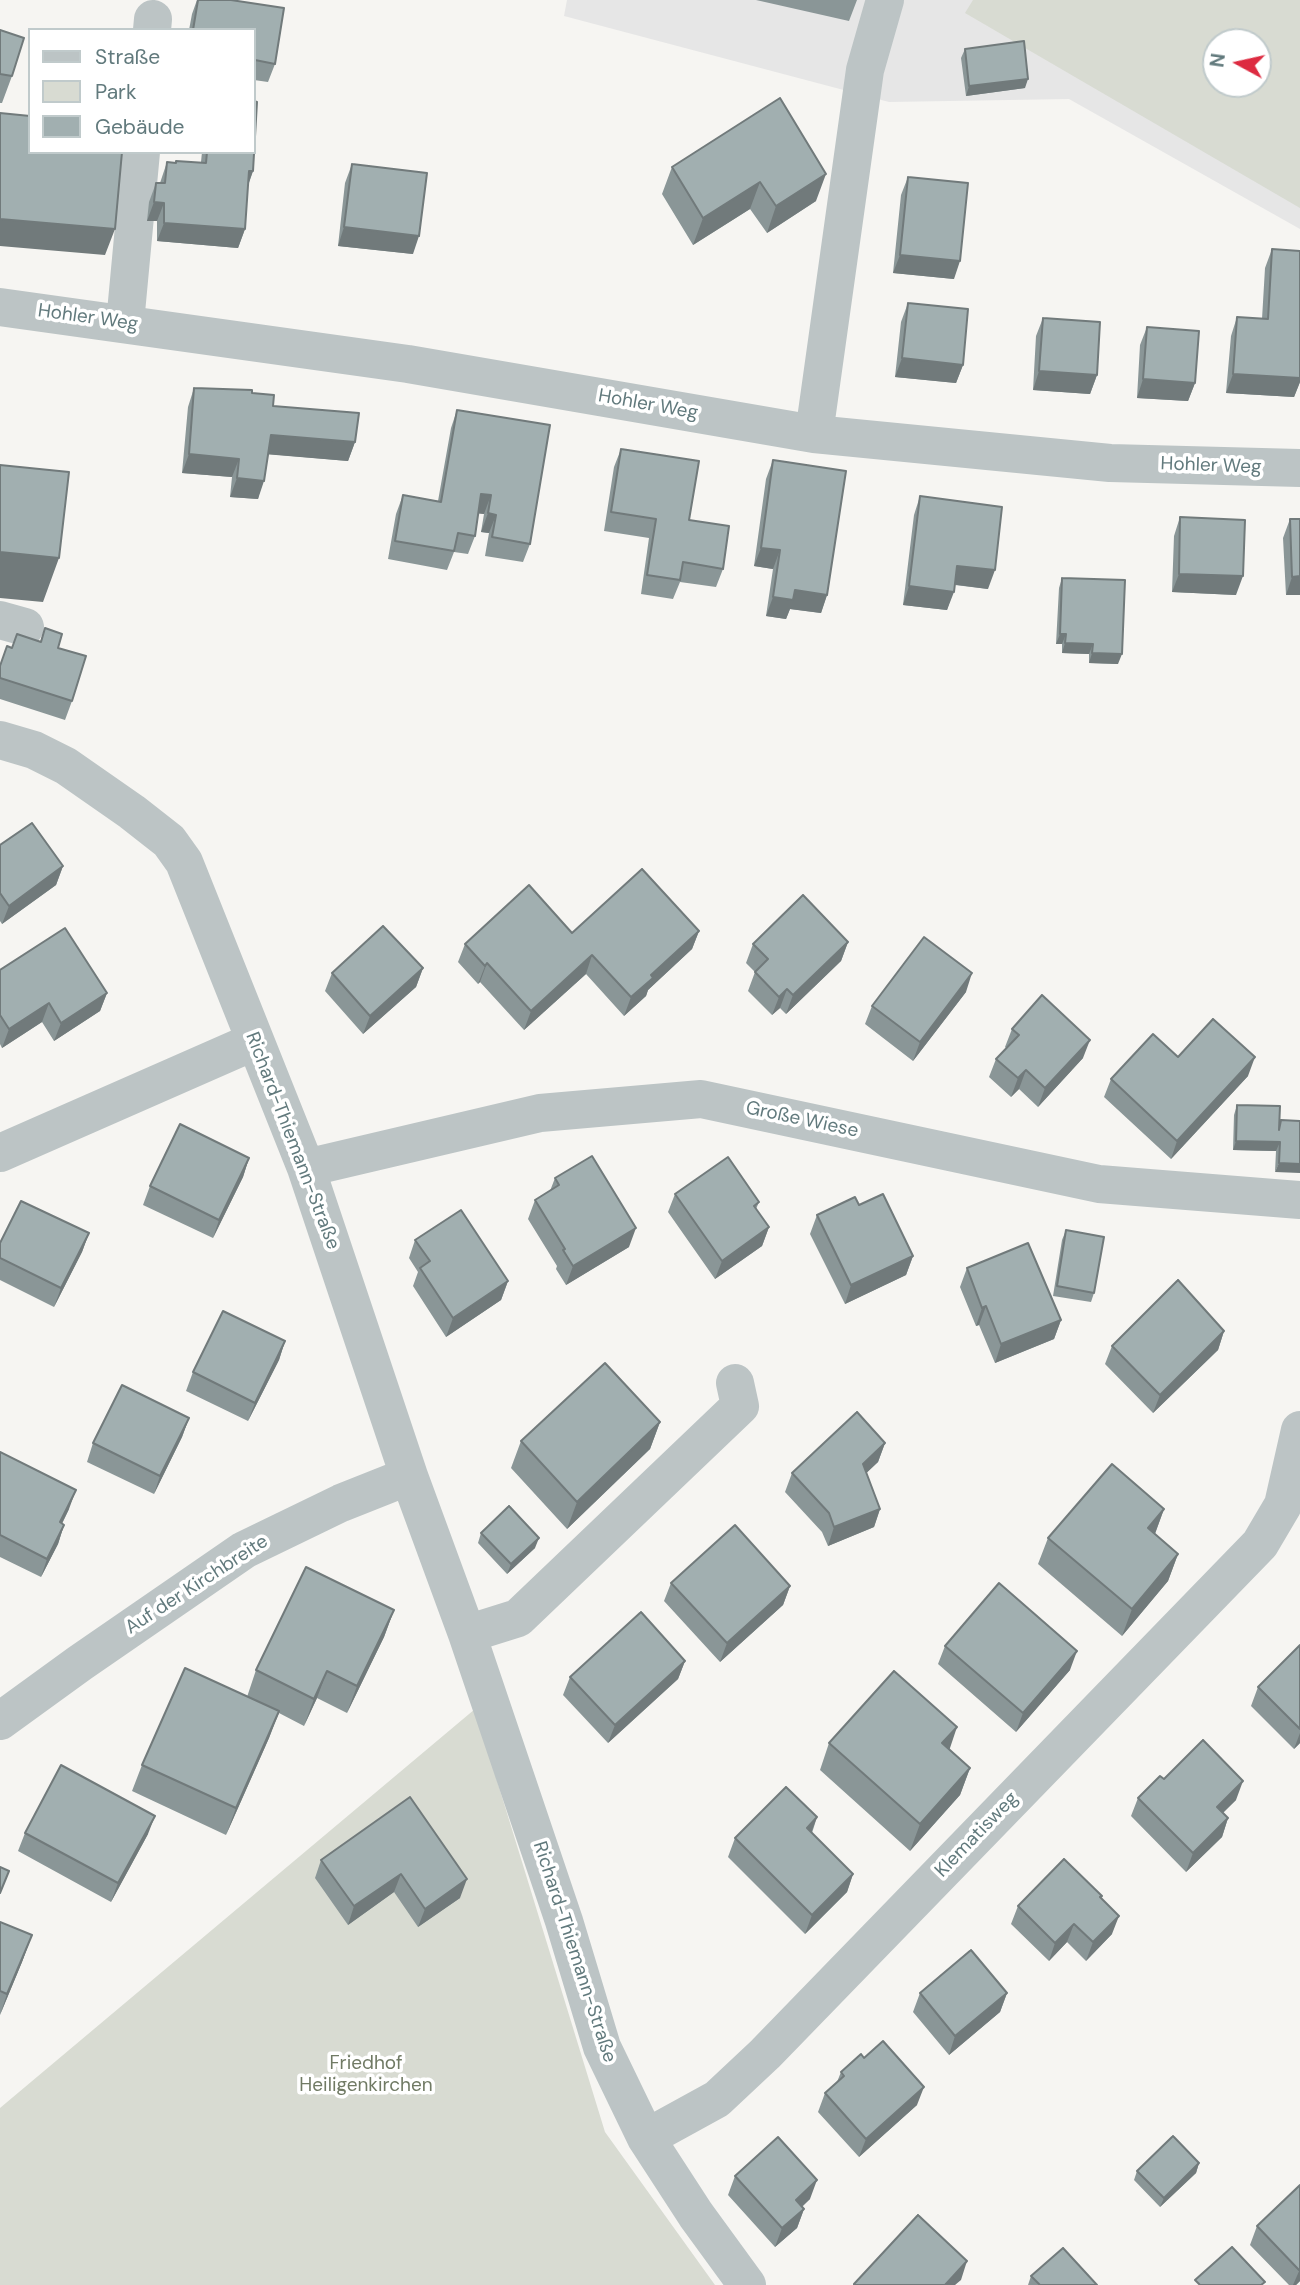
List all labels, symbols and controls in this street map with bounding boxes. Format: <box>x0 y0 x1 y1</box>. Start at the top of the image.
legend <box>28 28 256 154</box>
north arrow <box>1202 28 1272 98</box>
text: Straße <box>95 43 160 71</box>
text: N <box>1204 52 1231 69</box>
text: Park <box>95 78 136 106</box>
text: Gebäude <box>95 113 185 141</box>
street label: Hohler Weg <box>36 300 140 336</box>
street label: Hohler Weg <box>596 385 700 425</box>
street label: Hohler Weg <box>1160 453 1262 479</box>
street label: Richard-Thiemann-Straße <box>240 1029 344 1253</box>
street label: Große Wiese <box>744 1097 860 1143</box>
street label: Auf der Kirchbreite <box>121 1530 273 1640</box>
street label: Klematisweg <box>931 1788 1023 1882</box>
street label: Richard-Thiemann-Straße <box>527 1839 621 2065</box>
park label: Friedhof Heiligenkirchen <box>299 2053 433 2097</box>

